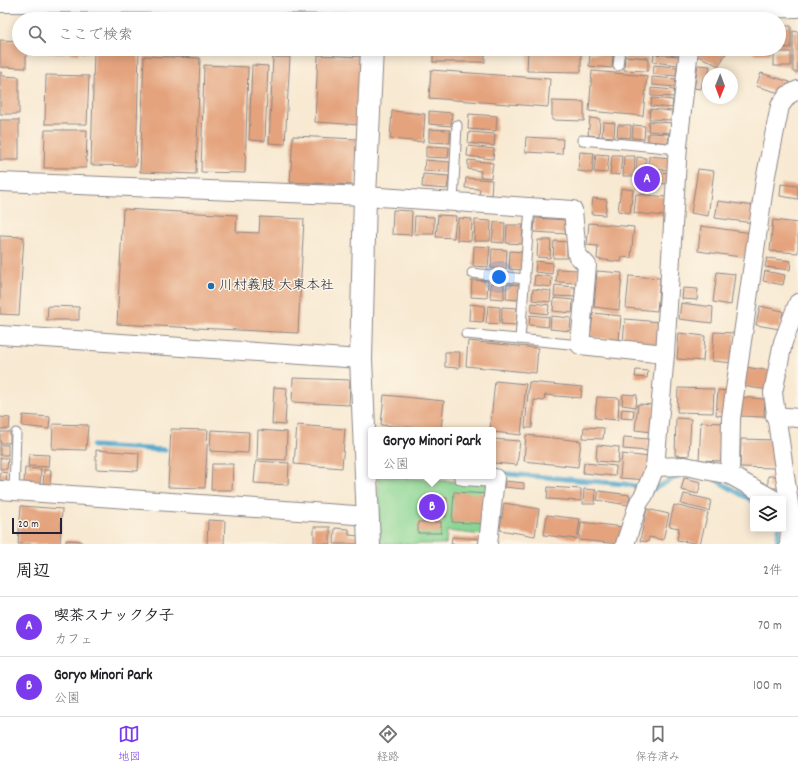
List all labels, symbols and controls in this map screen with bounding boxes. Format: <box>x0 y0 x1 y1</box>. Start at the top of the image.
search box <box>12 12 786 56</box>
icon: search <box>26 23 48 45</box>
text: ここで検索 <box>58 25 133 47</box>
north arrow <box>702 68 738 104</box>
pin: A <box>634 164 660 194</box>
your location <box>489 267 509 287</box>
place label: 川村義肢 大東本社 <box>219 276 334 296</box>
marker: 川村義肢 大東本社 <box>206 281 216 291</box>
popup <box>368 427 496 479</box>
text: Goryo Minori Park <box>383 431 481 453</box>
text: 公園 <box>383 456 409 475</box>
pin: B <box>419 492 445 522</box>
map controls <box>750 496 786 532</box>
button: layers <box>750 496 786 532</box>
scale bar <box>12 516 62 535</box>
text: 20 m <box>18 517 39 533</box>
text: 周辺 <box>16 561 50 585</box>
text: 2件 <box>763 562 782 581</box>
text: 喫茶スナック夕子 <box>54 606 174 628</box>
text: A <box>25 617 33 636</box>
text: 70 m <box>758 617 782 636</box>
text: カフェ <box>54 631 93 650</box>
text: Goryo Minori Park <box>54 665 152 687</box>
text: B <box>26 677 32 696</box>
text: 100 m <box>753 677 782 696</box>
text: 公園 <box>54 690 80 709</box>
tab: 地図 <box>118 723 140 766</box>
tab: 経路 <box>377 723 399 766</box>
tab: 保存済み <box>636 723 680 766</box>

